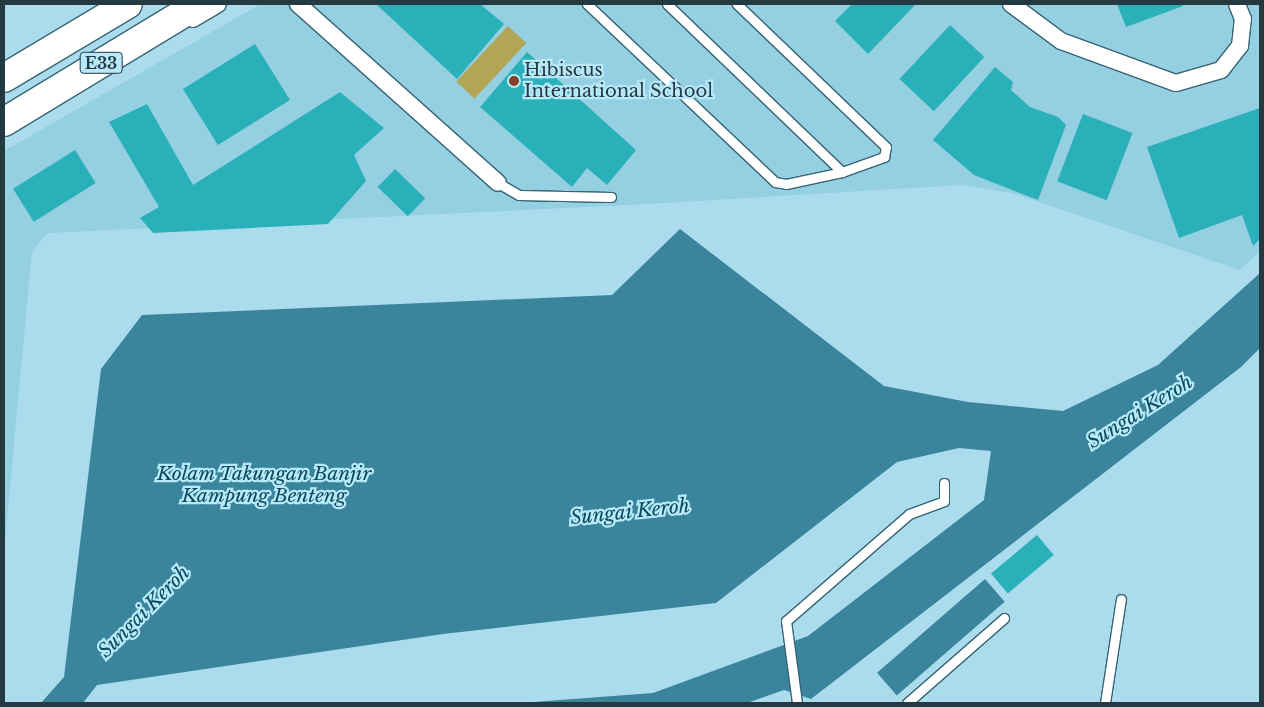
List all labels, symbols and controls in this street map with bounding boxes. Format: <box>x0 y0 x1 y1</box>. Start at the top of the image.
road number: E33 <box>78 49 124 76</box>
place label: Hibiscus International School <box>524 60 713 102</box>
marker: Hibiscus International School <box>508 75 520 87</box>
water label: Sungai Keroh <box>1083 370 1197 454</box>
water label: Kolam Takungan Banjir Kampung Benteng <box>156 463 372 507</box>
water label: Sungai Keroh <box>569 494 691 530</box>
water label: Sungai Keroh <box>93 561 195 663</box>

